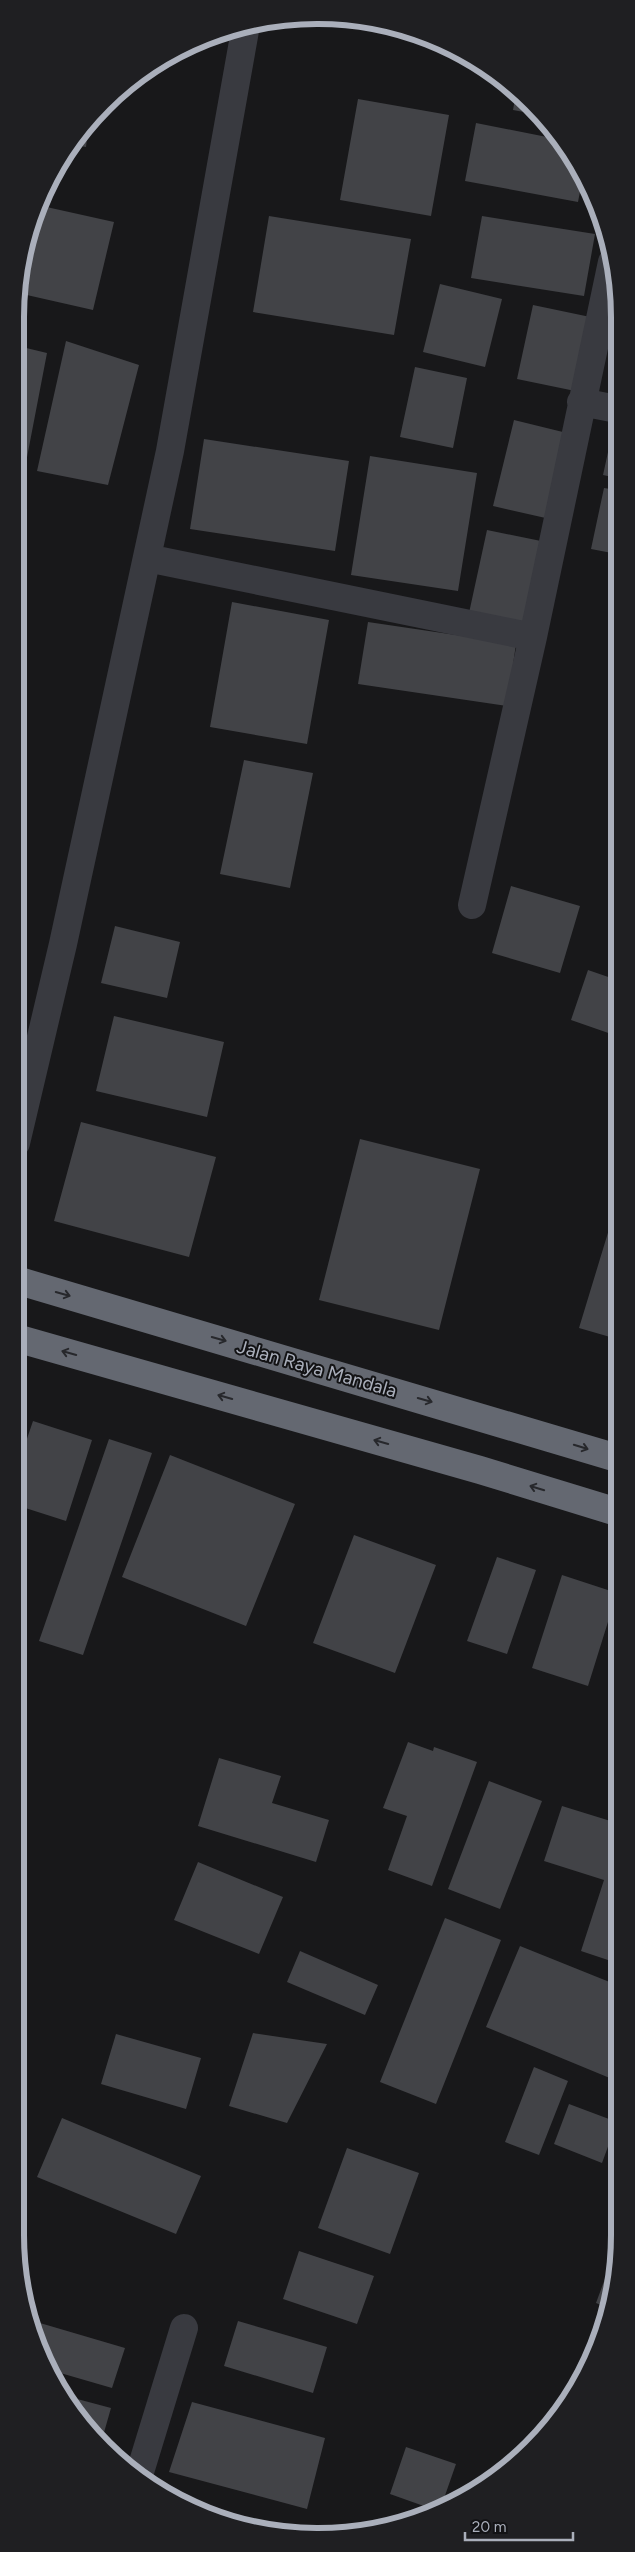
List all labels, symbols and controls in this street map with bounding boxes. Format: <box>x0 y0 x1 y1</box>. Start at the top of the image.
one-way arrow <box>55 1289 71 1299</box>
one-way arrow <box>211 1335 227 1345</box>
street label: Jalan Raya Mandala <box>234 1335 399 1402</box>
one-way arrow <box>61 1347 77 1357</box>
one-way arrow <box>218 1392 234 1402</box>
one-way arrow <box>417 1395 433 1405</box>
one-way arrow <box>374 1436 390 1446</box>
one-way arrow <box>573 1443 589 1453</box>
one-way arrow <box>530 1482 546 1492</box>
scale bar <box>465 2510 572 2542</box>
text: 20 m <box>472 2518 506 2536</box>

